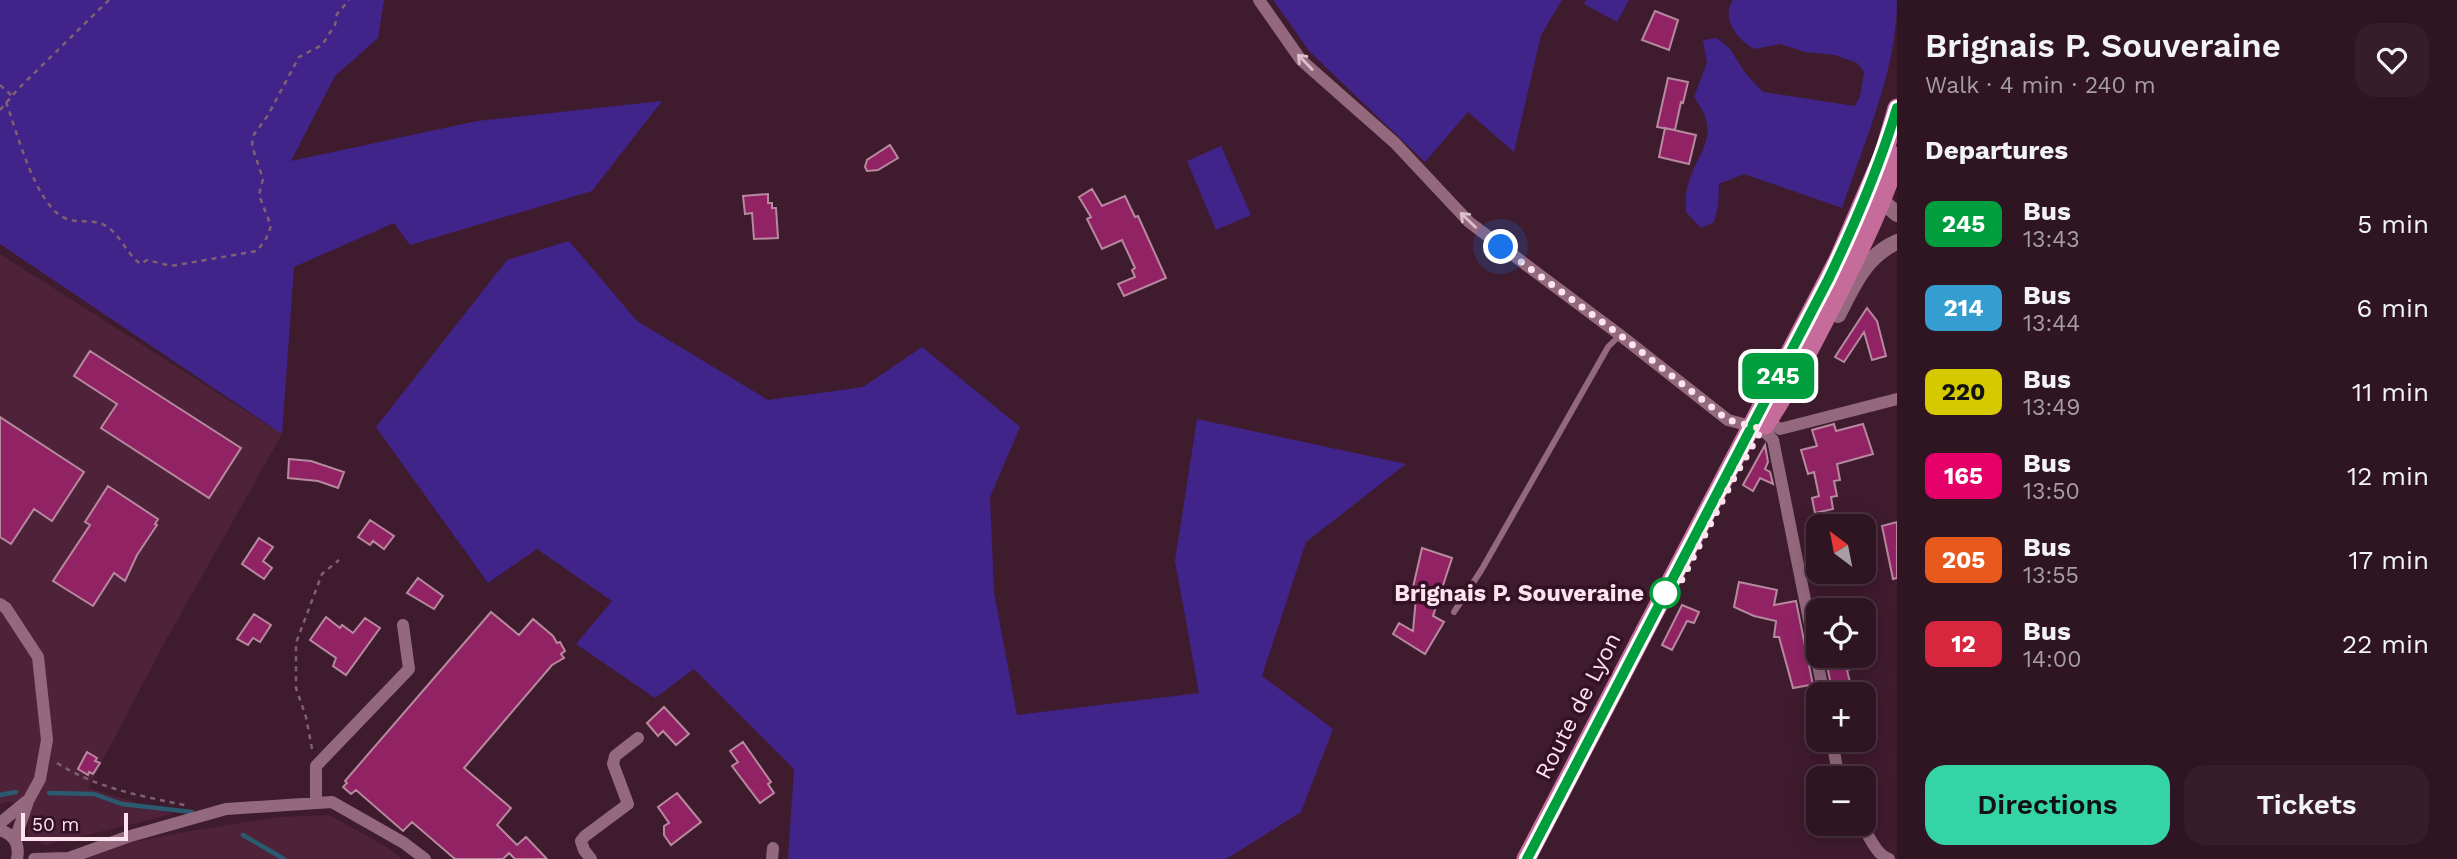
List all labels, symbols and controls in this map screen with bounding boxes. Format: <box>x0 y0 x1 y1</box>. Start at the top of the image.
button: heart <box>2355 23 2429 97</box>
text: Brignais P. Souveraine <box>1925 26 2281 65</box>
one-way arrow <box>1296 54 1313 71</box>
text: Walk · 4 min · 240 m <box>1925 72 2156 99</box>
text: Departures <box>1925 135 2068 165</box>
text: Bus <box>2023 196 2071 226</box>
text: 5 min <box>2357 209 2429 239</box>
text: 245 <box>1942 210 1985 238</box>
one-way arrow <box>1460 211 1477 228</box>
text: 13:43 <box>2023 226 2080 253</box>
your location <box>1483 229 1518 264</box>
text: Bus <box>2023 280 2071 310</box>
text: 6 min <box>2357 293 2429 323</box>
text: 214 <box>1943 294 1984 322</box>
text: 13:44 <box>2023 310 2080 337</box>
line badge: 245 <box>1738 353 1818 399</box>
text: 245 <box>1756 362 1800 390</box>
text: Bus <box>2023 364 2071 394</box>
text: 11 min <box>2352 377 2429 407</box>
text: 220 <box>1941 378 1986 406</box>
text: 13:49 <box>2023 394 2080 421</box>
text: Bus <box>2023 448 2071 478</box>
text: 12 min <box>2347 461 2429 491</box>
text: 165 <box>1944 462 1983 490</box>
text: 13:50 <box>2023 478 2080 505</box>
north arrow <box>1806 514 1876 584</box>
map controls <box>1806 514 1876 836</box>
text: Bus <box>2023 532 2071 562</box>
text: 17 min <box>2348 545 2429 575</box>
text: 205 <box>1942 546 1985 574</box>
text: 13:55 <box>2023 562 2079 589</box>
marker: Brignais P. Souveraine <box>1650 578 1680 608</box>
place label: Brignais P. Souveraine <box>1394 580 1644 607</box>
button: locate <box>1806 598 1876 668</box>
text: Bus <box>2023 616 2071 646</box>
street label: Route de Lyon <box>1529 628 1627 784</box>
text: 22 min <box>2342 629 2429 659</box>
text: 12 <box>1951 630 1976 658</box>
text: 14:00 <box>2023 646 2081 673</box>
button: + <box>1806 682 1876 752</box>
button: Directions <box>1925 765 2170 845</box>
button: Tickets <box>2184 765 2429 845</box>
button: − <box>1806 766 1876 836</box>
scale bar <box>21 810 128 842</box>
text: 50 m <box>32 813 79 836</box>

